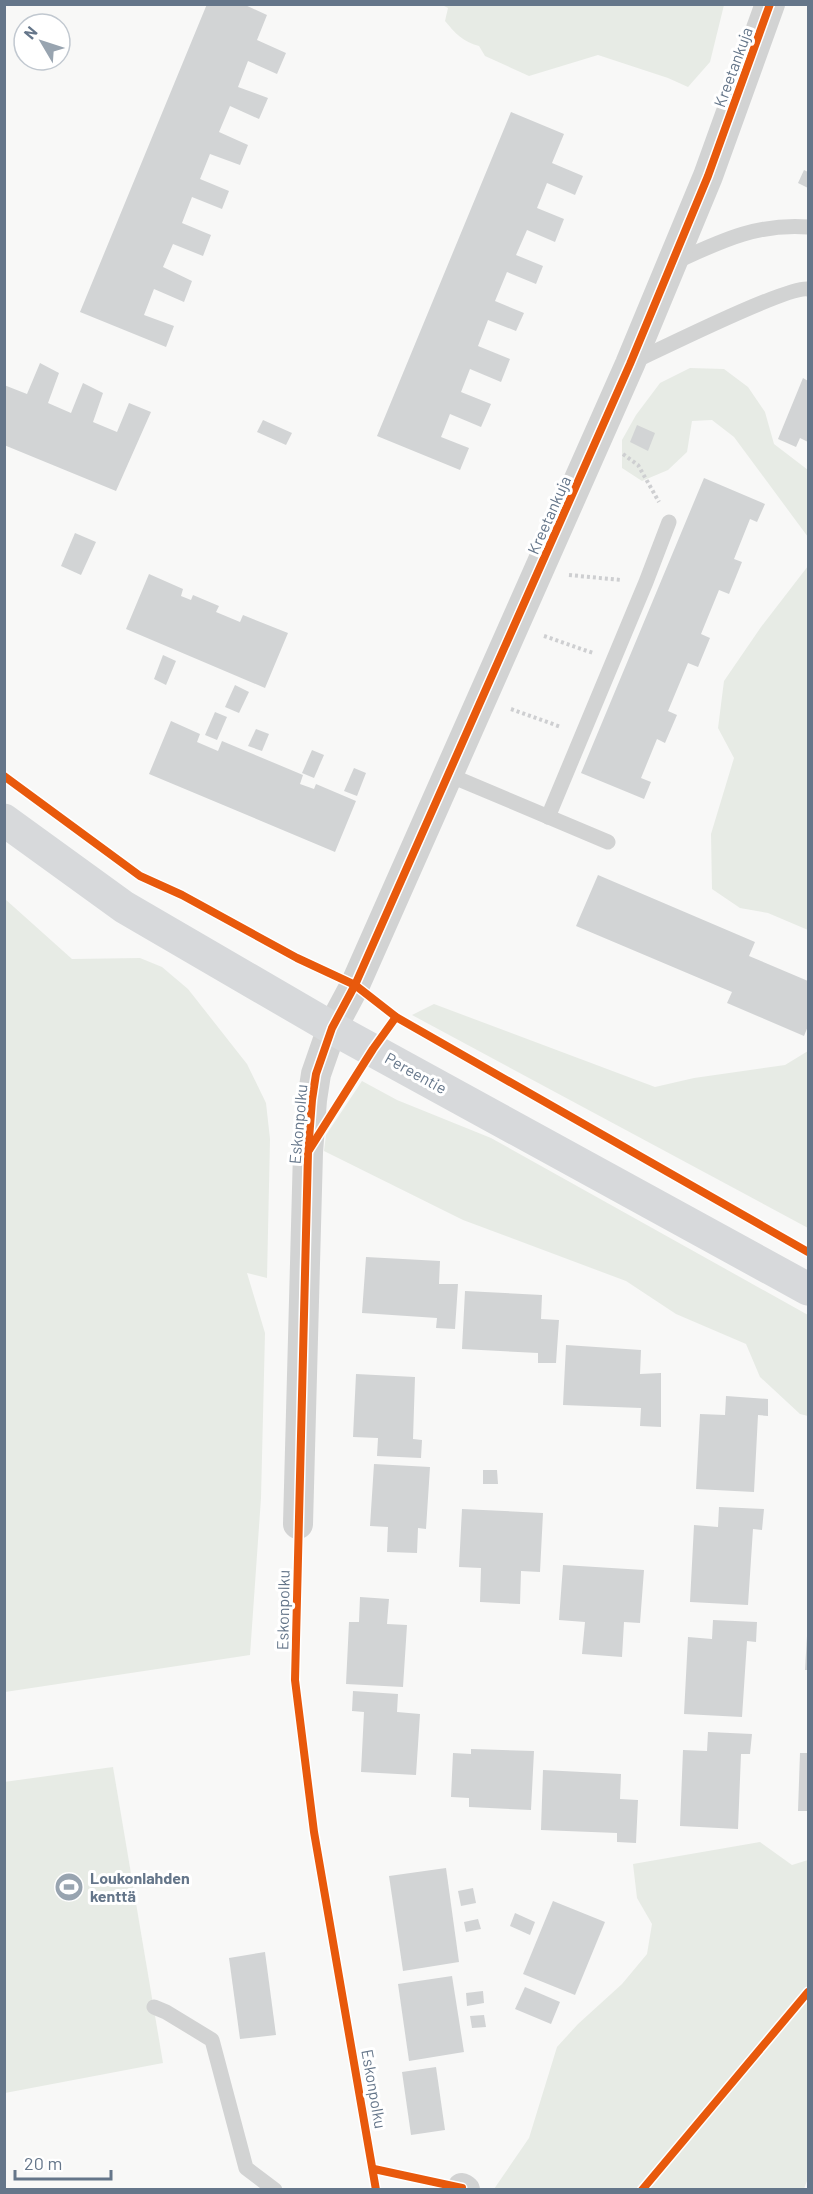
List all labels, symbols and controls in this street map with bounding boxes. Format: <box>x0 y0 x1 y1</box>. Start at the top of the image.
north arrow <box>12 12 72 72</box>
text: N <box>19 22 41 42</box>
street label: Kreetankuja <box>709 24 756 109</box>
street label: Kreetankuja <box>523 473 574 557</box>
street label: Pereentie <box>382 1048 450 1097</box>
street label: Eskonpolku <box>285 1083 310 1165</box>
street label: Eskonpolku <box>272 1570 293 1650</box>
place label: Loukonlahden kenttä <box>90 1868 190 1905</box>
sports icon: Loukonlahden kenttä <box>53 1871 85 1903</box>
street label: Eskonpolku <box>358 2048 391 2130</box>
scale bar <box>15 2143 111 2181</box>
text: 20 m <box>24 2152 62 2174</box>

